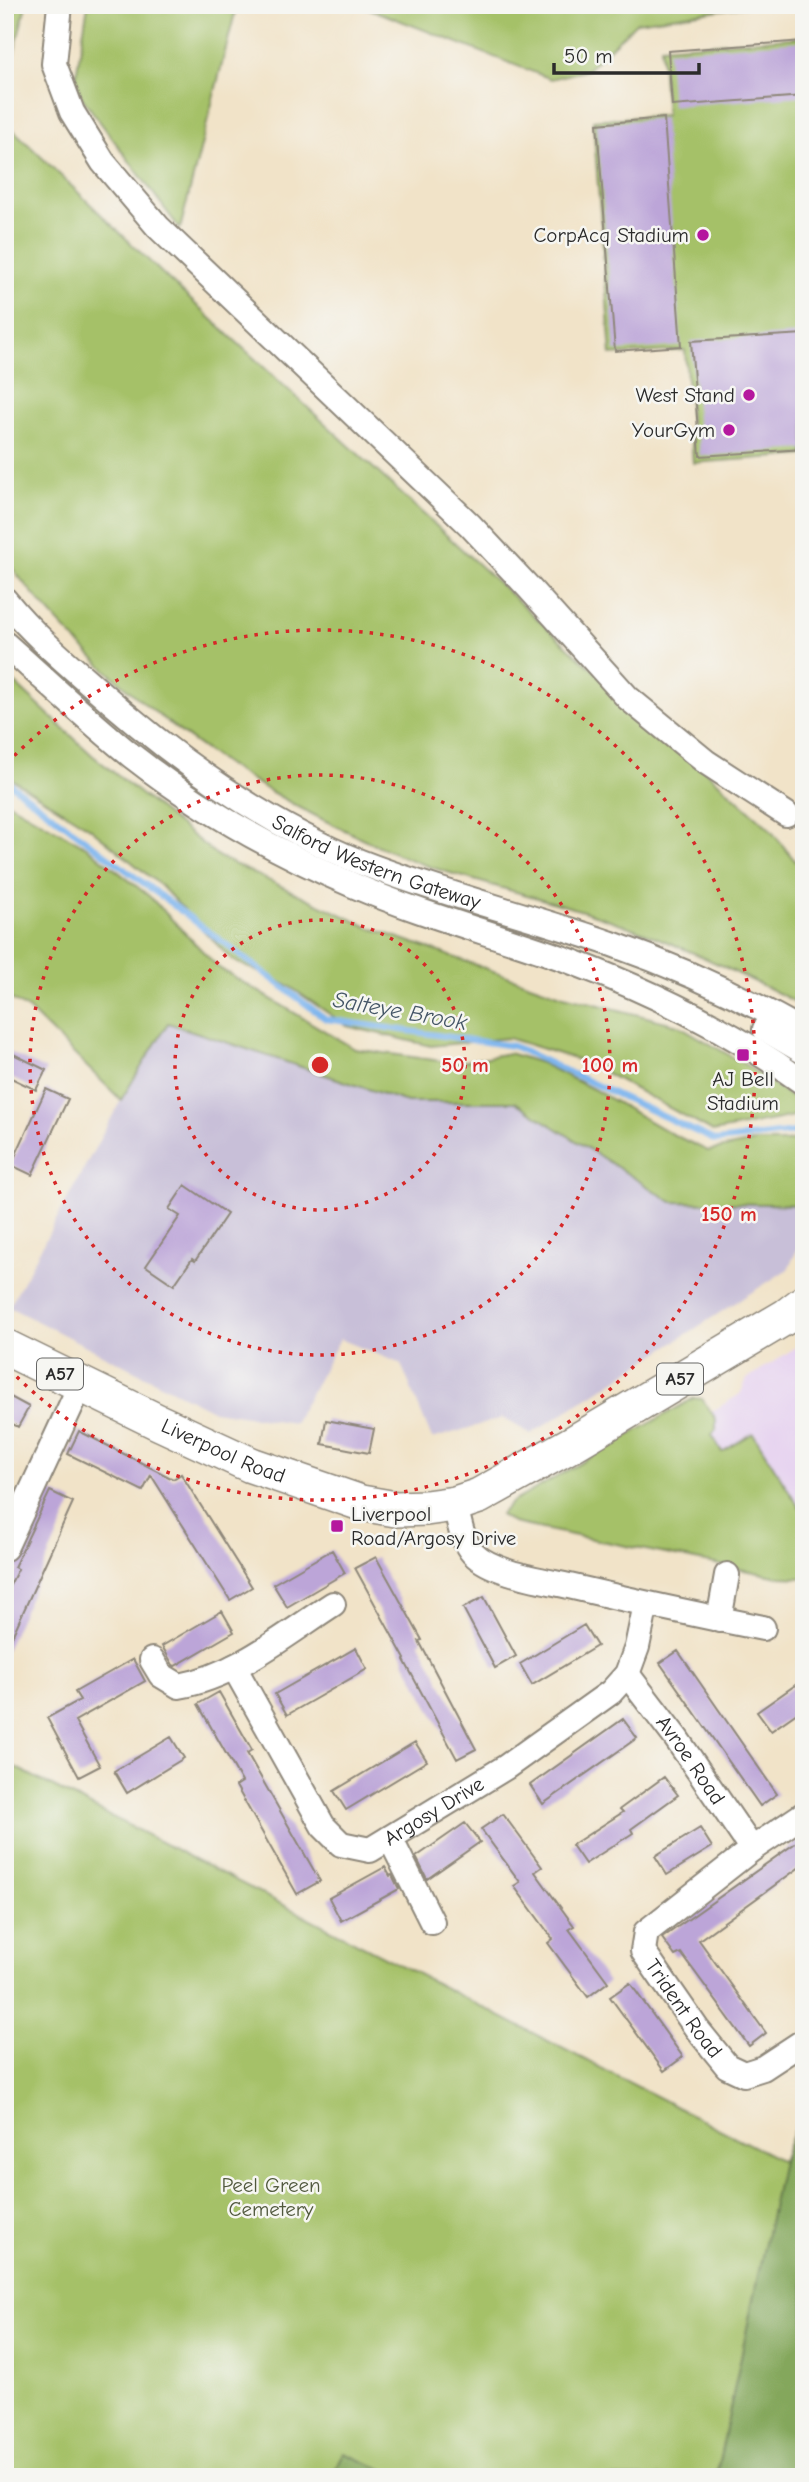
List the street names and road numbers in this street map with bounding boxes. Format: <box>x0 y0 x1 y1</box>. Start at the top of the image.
street label: Salford Western Gateway <box>268 809 484 914</box>
road number: A57 <box>37 1358 83 1390</box>
road number: A57 <box>657 1364 703 1394</box>
street label: Liverpool Road <box>158 1413 289 1488</box>
street label: Avroe Road <box>651 1711 730 1809</box>
street label: Argosy Drive <box>380 1772 488 1851</box>
street label: Trident Road <box>640 1954 727 2063</box>

